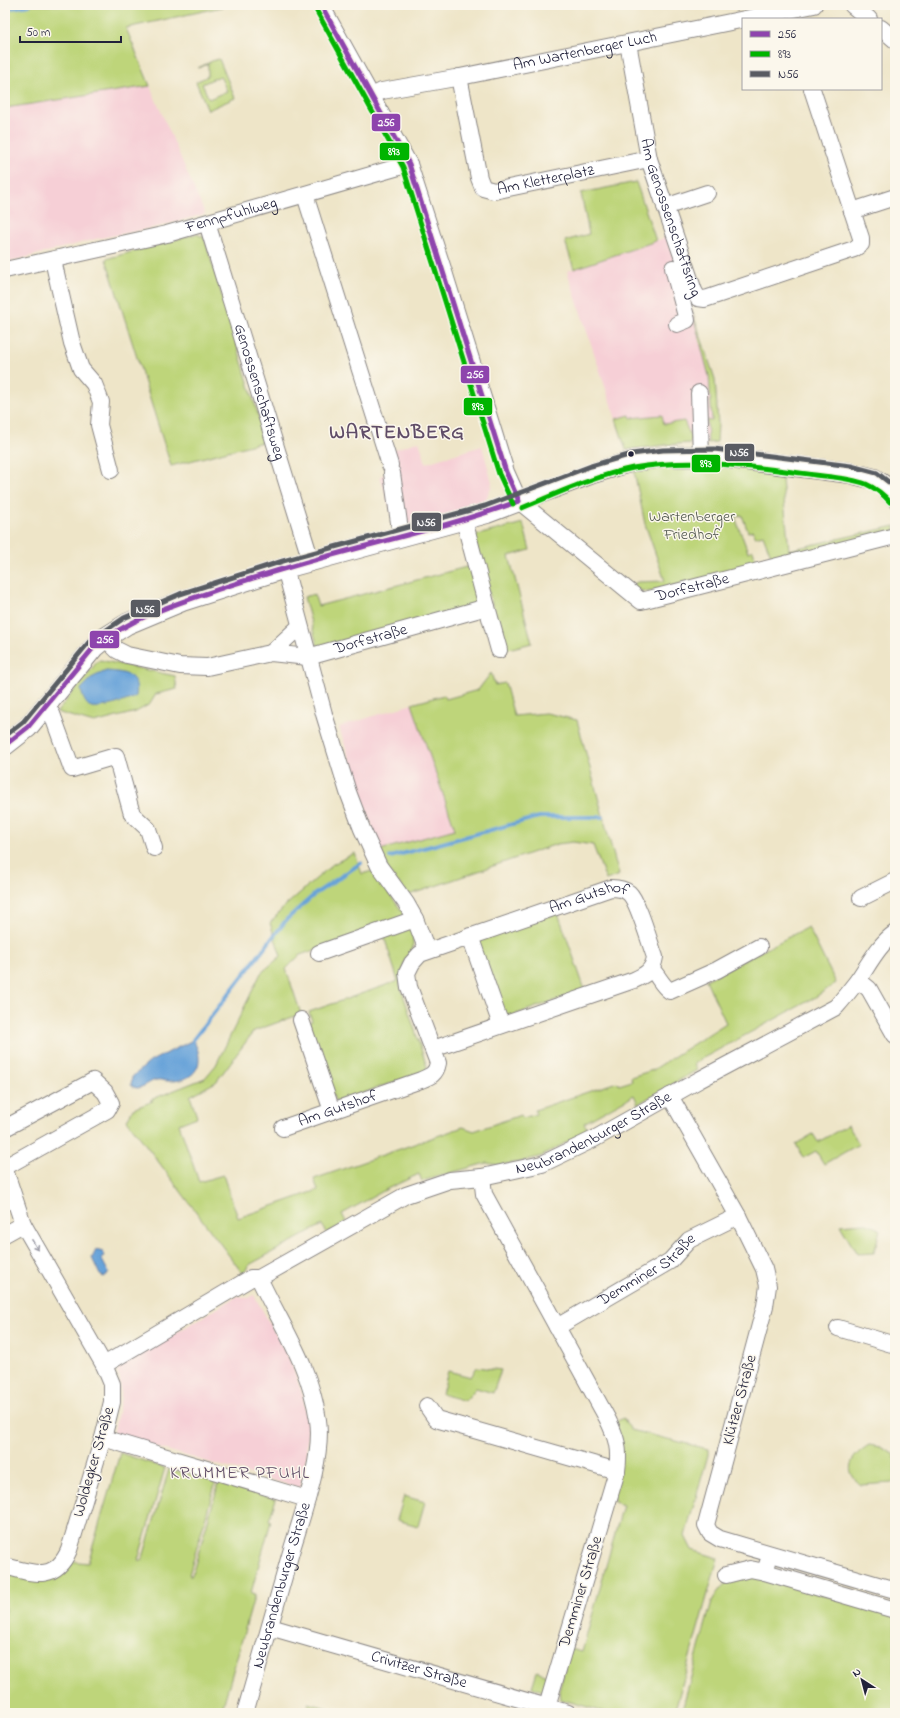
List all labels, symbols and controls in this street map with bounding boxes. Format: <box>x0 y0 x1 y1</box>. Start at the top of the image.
scale bar <box>20 18 121 44</box>
legend <box>742 18 882 90</box>
text: 50 m <box>26 24 50 42</box>
street label: Am Wartenberger Luch <box>511 25 659 78</box>
text: 256 <box>778 26 797 44</box>
text: 893 <box>778 46 791 64</box>
text: N56 <box>778 66 799 84</box>
line badge: 256 <box>371 113 401 132</box>
text: 256 <box>377 115 394 131</box>
street label: Am Genossenschaftsring <box>633 136 707 302</box>
line badge: 893 <box>379 142 410 161</box>
text: 893 <box>387 144 400 160</box>
street label: Am Kletterplatz <box>495 159 597 202</box>
street label: Fennpfuhlweg <box>182 191 280 240</box>
street label: Genossenschaftsweg <box>227 321 291 463</box>
line badge: 256 <box>460 365 490 384</box>
text: 256 <box>466 367 483 383</box>
line badge: 893 <box>463 397 493 416</box>
text: 893 <box>471 399 484 415</box>
district label: WARTENBERG <box>329 419 465 448</box>
line badge: N56 <box>724 443 755 462</box>
text: N56 <box>730 445 748 461</box>
unlabelled marker <box>626 449 636 459</box>
line badge: 893 <box>691 454 721 473</box>
text: 893 <box>699 456 712 472</box>
park label: Wartenberger Friedhof <box>649 505 735 547</box>
line badge: N56 <box>411 512 442 532</box>
text: N56 <box>417 515 435 531</box>
street label: Dorfstraße <box>652 567 732 609</box>
line badge: N56 <box>130 599 161 618</box>
text: N56 <box>136 602 154 618</box>
street label: Dorfstraße <box>330 618 411 661</box>
line badge: 256 <box>89 630 120 649</box>
text: 256 <box>96 632 113 648</box>
street label: Am Gutshof <box>546 876 633 920</box>
street label: Am Gutshof <box>295 1084 381 1134</box>
street label: Neubrandenburger Straße <box>513 1085 677 1181</box>
street label: Demminer Straße <box>593 1226 700 1313</box>
one-way arrow <box>31 1239 39 1251</box>
street label: Klützer Straße <box>716 1351 764 1448</box>
street label: Woldegker Straße <box>67 1403 121 1520</box>
district label: KRUMMER PFUHL <box>170 1461 310 1487</box>
street label: Neubrandenburger Straße <box>246 1499 318 1671</box>
street label: Demminer Straße <box>552 1533 610 1652</box>
street label: Crivitzer Straße <box>368 1645 471 1695</box>
north arrow <box>842 1660 882 1700</box>
text: N <box>849 1664 864 1681</box>

